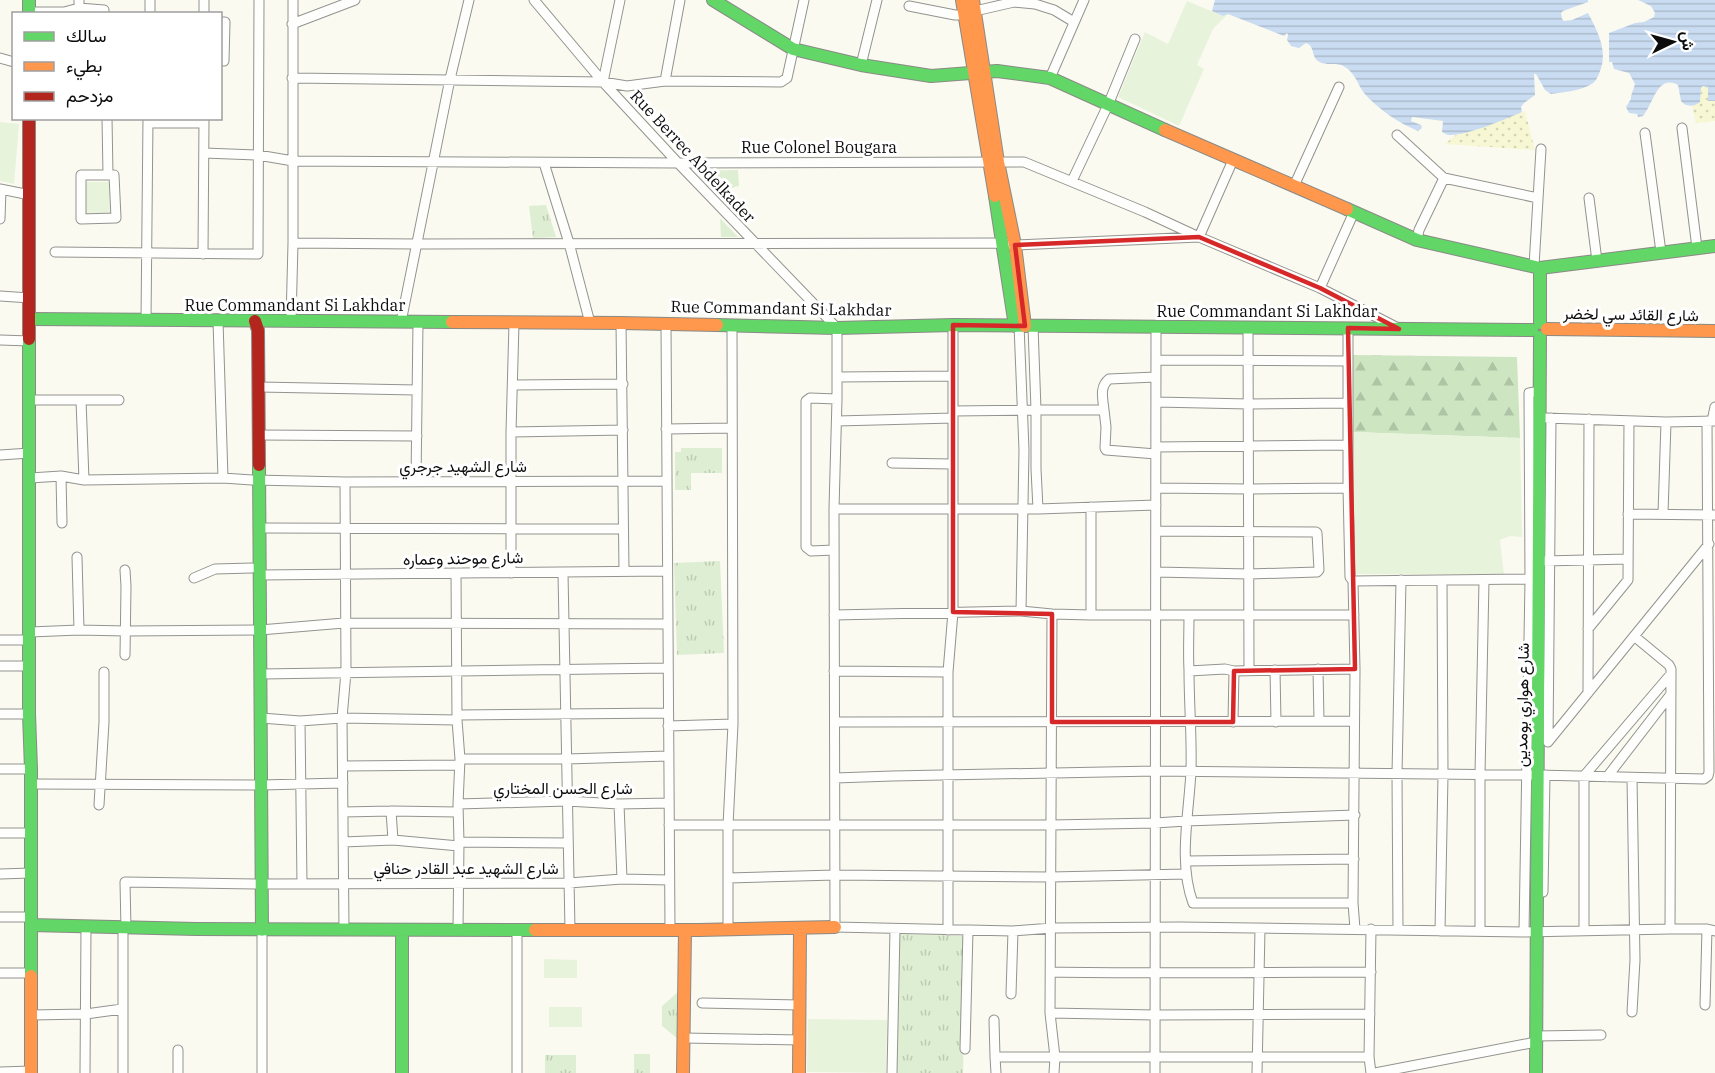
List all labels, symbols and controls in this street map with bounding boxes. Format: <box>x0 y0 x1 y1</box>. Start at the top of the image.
legend <box>12 12 222 120</box>
north arrow <box>1643 12 1703 72</box>
text: سالك <box>66 24 106 47</box>
text: ش <box>1677 30 1699 51</box>
text: بطيء <box>66 54 102 81</box>
text: مزدحم <box>66 84 113 108</box>
street label: Rue Berrec Abdelkader <box>626 85 760 227</box>
street label: Rue Colonel Bougara <box>741 137 897 157</box>
street label: Rue Commandant Si Lakhdar <box>185 295 405 315</box>
street label: Rue Commandant Si Lakhdar <box>670 296 892 320</box>
street label: Rue Commandant Si Lakhdar <box>1157 301 1377 321</box>
street label: شارع القائد سي لخضر <box>1562 303 1699 329</box>
street label: شارع الشهيد جرجري <box>399 456 527 480</box>
street label: شارع موحند وعماره <box>403 547 523 571</box>
street label: شارع هواري بومدين <box>1511 643 1537 767</box>
street label: شارع الحسن المختاري <box>493 778 633 802</box>
street label: شارع الشهيد عبد القادر حنافي <box>373 858 559 882</box>

